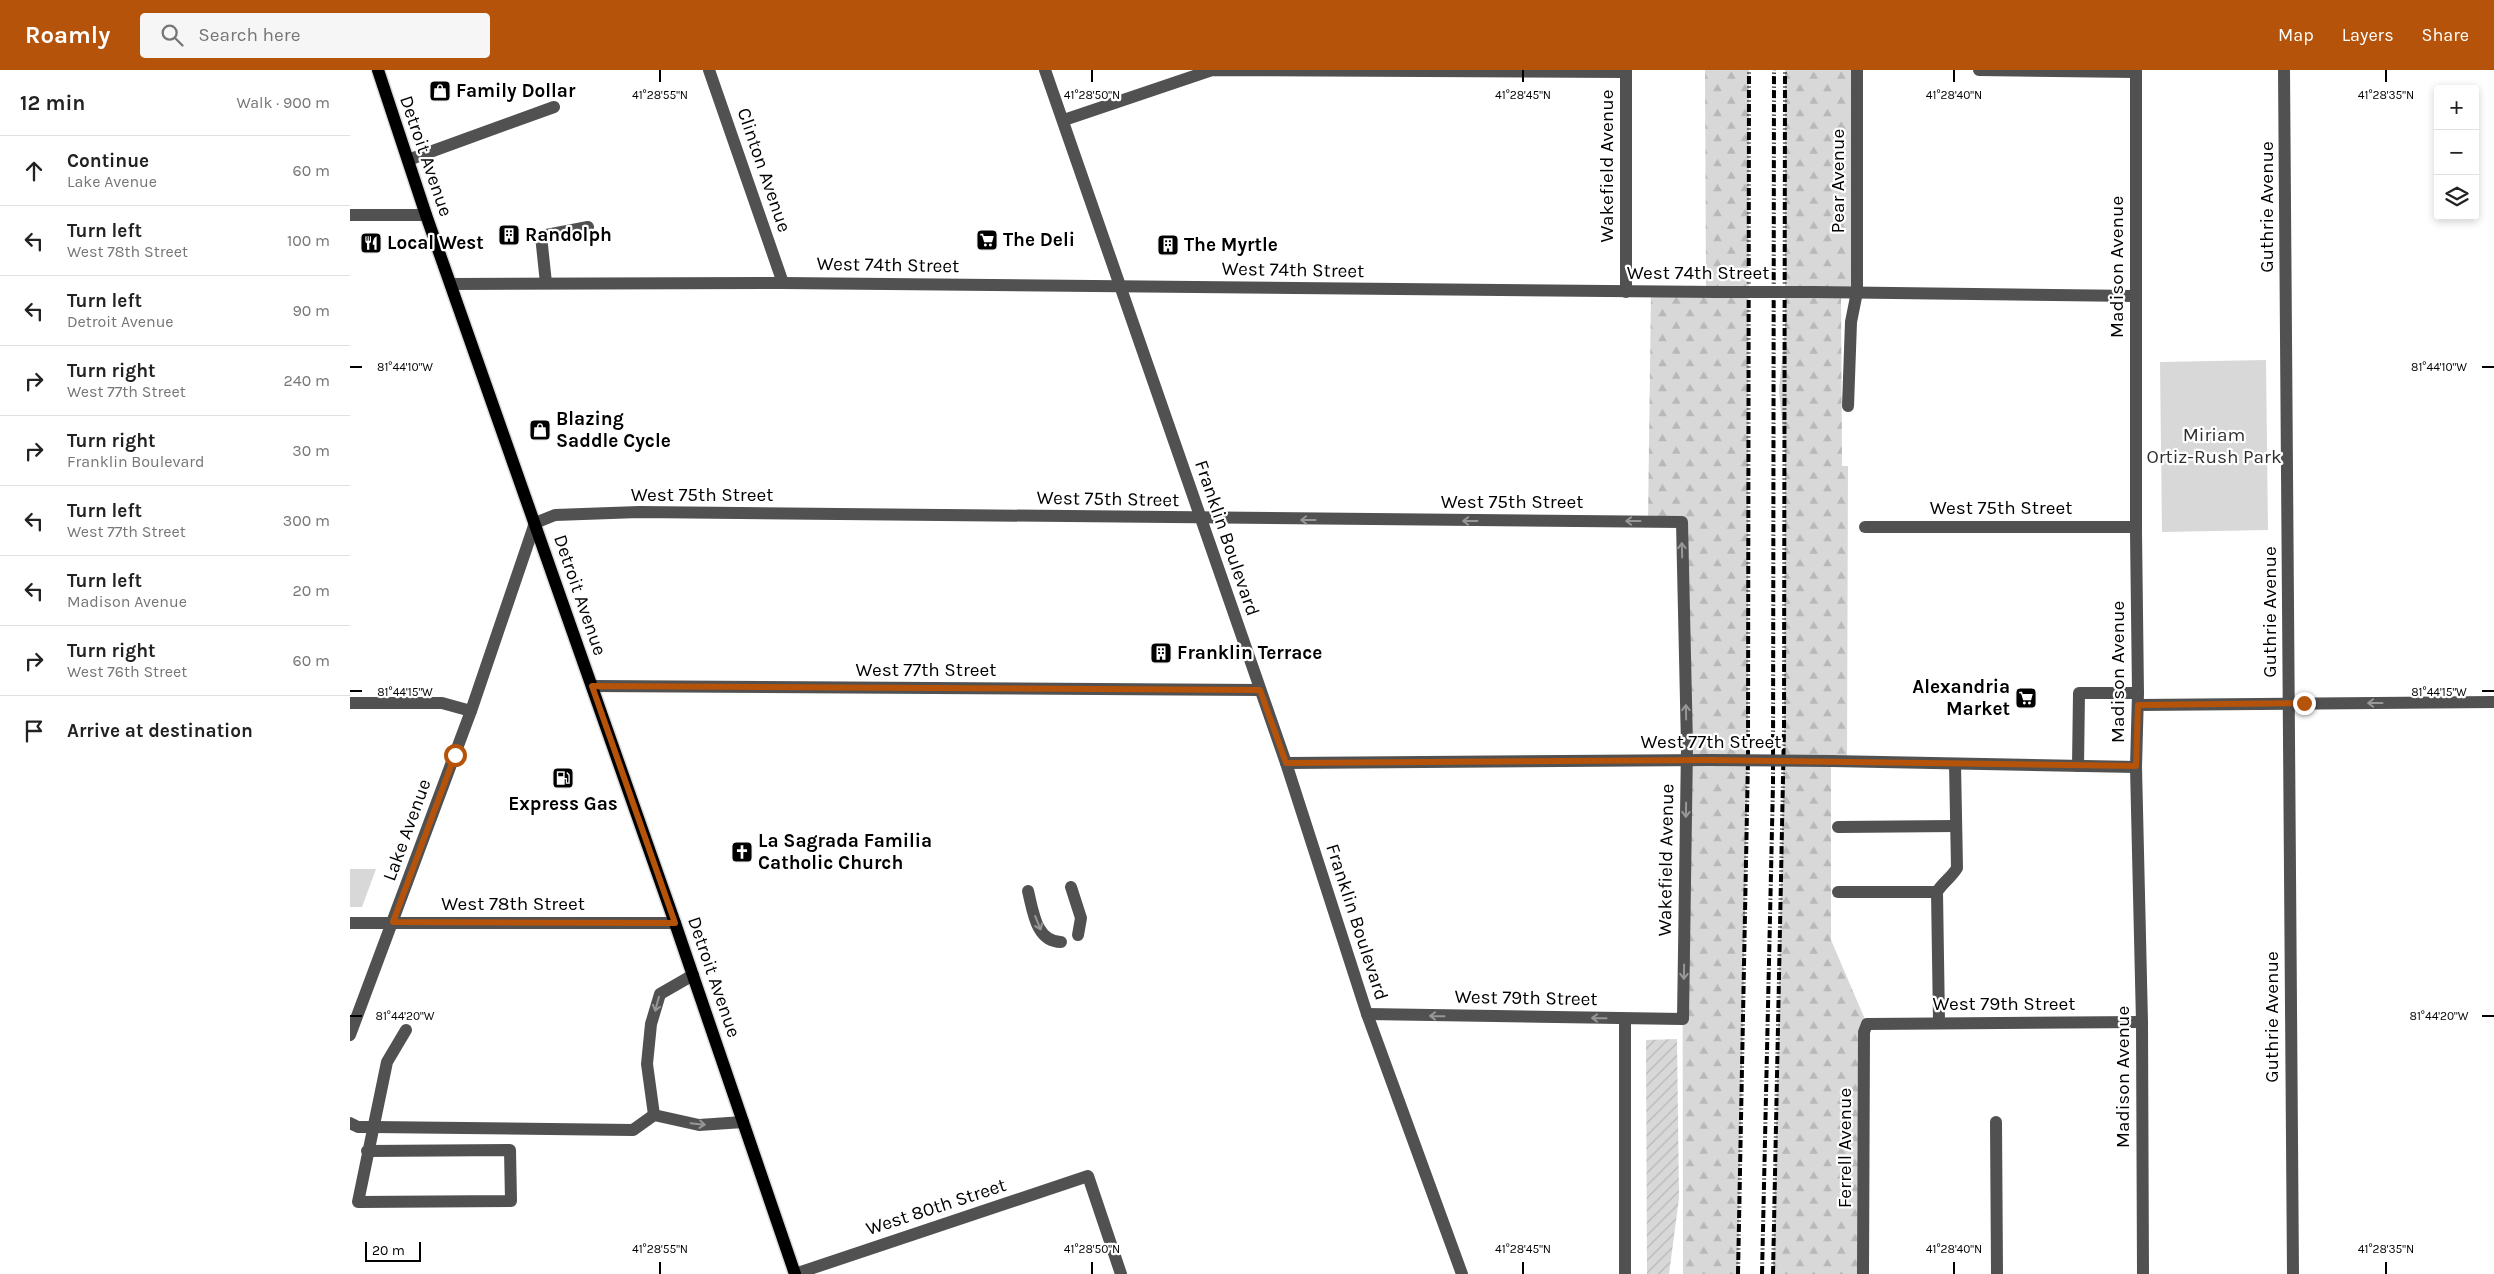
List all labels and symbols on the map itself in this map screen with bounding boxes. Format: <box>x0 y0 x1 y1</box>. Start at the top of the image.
shop icon: Family Dollar <box>428 79 452 103</box>
place label: Family Dollar <box>456 80 576 102</box>
text: 41°28'55"N <box>632 88 688 102</box>
text: 41°28'50"N <box>1064 88 1120 102</box>
text: 41°28'45"N <box>1495 88 1551 102</box>
text: 41°28'40"N <box>1926 88 1982 102</box>
text: 41°28'35"N <box>2358 88 2414 102</box>
street label: Wakefield Avenue <box>1596 90 1618 242</box>
street label: Detroit Avenue <box>395 93 457 219</box>
street label: Clinton Avenue <box>732 105 796 235</box>
street label: Pear Avenue <box>1827 129 1849 233</box>
street label: Guthrie Avenue <box>2256 141 2278 273</box>
street label: Madison Avenue <box>2106 196 2128 338</box>
building icon: Randolph <box>497 223 521 247</box>
place label: Randolph <box>525 224 612 246</box>
supermarket icon: The Deli <box>975 228 999 252</box>
place label: The Deli <box>1003 229 1075 251</box>
restaurant icon: Local West <box>359 231 383 255</box>
place label: Local West <box>387 232 484 254</box>
building icon: The Myrtle <box>1156 233 1180 257</box>
place label: The Myrtle <box>1184 234 1278 256</box>
street label: West 74th Street <box>817 253 959 277</box>
street label: West 74th Street <box>1222 258 1364 282</box>
street label: West 74th Street <box>1627 262 1769 284</box>
text: 81°44'10"W <box>377 360 433 374</box>
text: 81°44'10"W <box>2411 360 2467 374</box>
place label: Blazing Saddle Cycle <box>556 408 671 452</box>
shop icon: Blazing Saddle Cycle <box>528 418 552 442</box>
park label: Miriam Ortiz-Rush Park <box>2146 424 2282 468</box>
street label: Franklin Boulevard <box>1190 457 1264 619</box>
street label: West 75th Street <box>631 484 773 506</box>
street label: West 75th Street <box>1036 487 1180 511</box>
street label: West 75th Street <box>1441 491 1583 513</box>
street label: West 75th Street <box>1930 497 2072 519</box>
one-way arrow <box>1300 515 1316 525</box>
one-way arrow <box>1463 516 1479 526</box>
one-way arrow <box>1625 517 1641 526</box>
street label: Detroit Avenue <box>549 532 611 658</box>
one-way arrow <box>1677 542 1687 558</box>
street label: Guthrie Avenue <box>2259 546 2281 678</box>
street label: Madison Avenue <box>2107 601 2129 743</box>
building icon: Franklin Terrace <box>1149 641 1173 665</box>
place label: Franklin Terrace <box>1177 642 1322 664</box>
street label: West 77th Street <box>856 659 996 681</box>
place label: Alexandria Market <box>1912 676 2010 720</box>
text: 81°44'15"W <box>377 685 433 699</box>
text: 81°44'15"W <box>2411 685 2467 699</box>
supermarket icon: Alexandria Market <box>2014 686 2038 710</box>
route end <box>2293 692 2316 715</box>
one-way arrow <box>2368 698 2384 707</box>
one-way arrow <box>1681 705 1691 721</box>
street label: West 77th Street <box>1641 731 1781 753</box>
route start <box>444 744 467 767</box>
fuel station icon: Express Gas <box>551 766 575 790</box>
street label: Lake Avenue <box>378 776 436 884</box>
street label: Wakefield Avenue <box>1654 783 1678 937</box>
place label: Express Gas <box>508 793 618 815</box>
one-way arrow <box>1681 802 1691 818</box>
place label: La Sagrada Familia Catholic Church <box>758 830 932 874</box>
church icon: La Sagrada Familia Catholic Church <box>730 840 754 864</box>
street label: Franklin Boulevard <box>1321 841 1393 1003</box>
street label: West 78th Street <box>441 893 585 915</box>
street label: Detroit Avenue <box>683 914 745 1040</box>
one-way arrow <box>1033 915 1043 930</box>
street label: Guthrie Avenue <box>2261 951 2283 1083</box>
one-way arrow <box>1679 964 1689 980</box>
street label: West 79th Street <box>1454 986 1598 1010</box>
street label: West 79th Street <box>1933 993 2076 1015</box>
one-way arrow <box>652 995 661 1011</box>
street label: Madison Avenue <box>2112 1006 2134 1148</box>
text: 81°44'20"W <box>376 1009 435 1023</box>
text: 81°44'20"W <box>2410 1009 2469 1023</box>
one-way arrow <box>1429 1011 1445 1020</box>
one-way arrow <box>1592 1014 1608 1023</box>
street label: Ferrell Avenue <box>1834 1088 1856 1208</box>
one-way arrow <box>690 1119 706 1129</box>
street label: West 80th Street <box>863 1174 1009 1240</box>
scale bar <box>365 1239 421 1262</box>
text: 41°28'55"N <box>632 1242 688 1256</box>
text: 41°28'50"N <box>1064 1242 1120 1256</box>
text: 41°28'45"N <box>1495 1242 1551 1256</box>
text: 41°28'40"N <box>1926 1242 1982 1256</box>
text: 41°28'35"N <box>2358 1242 2414 1256</box>

